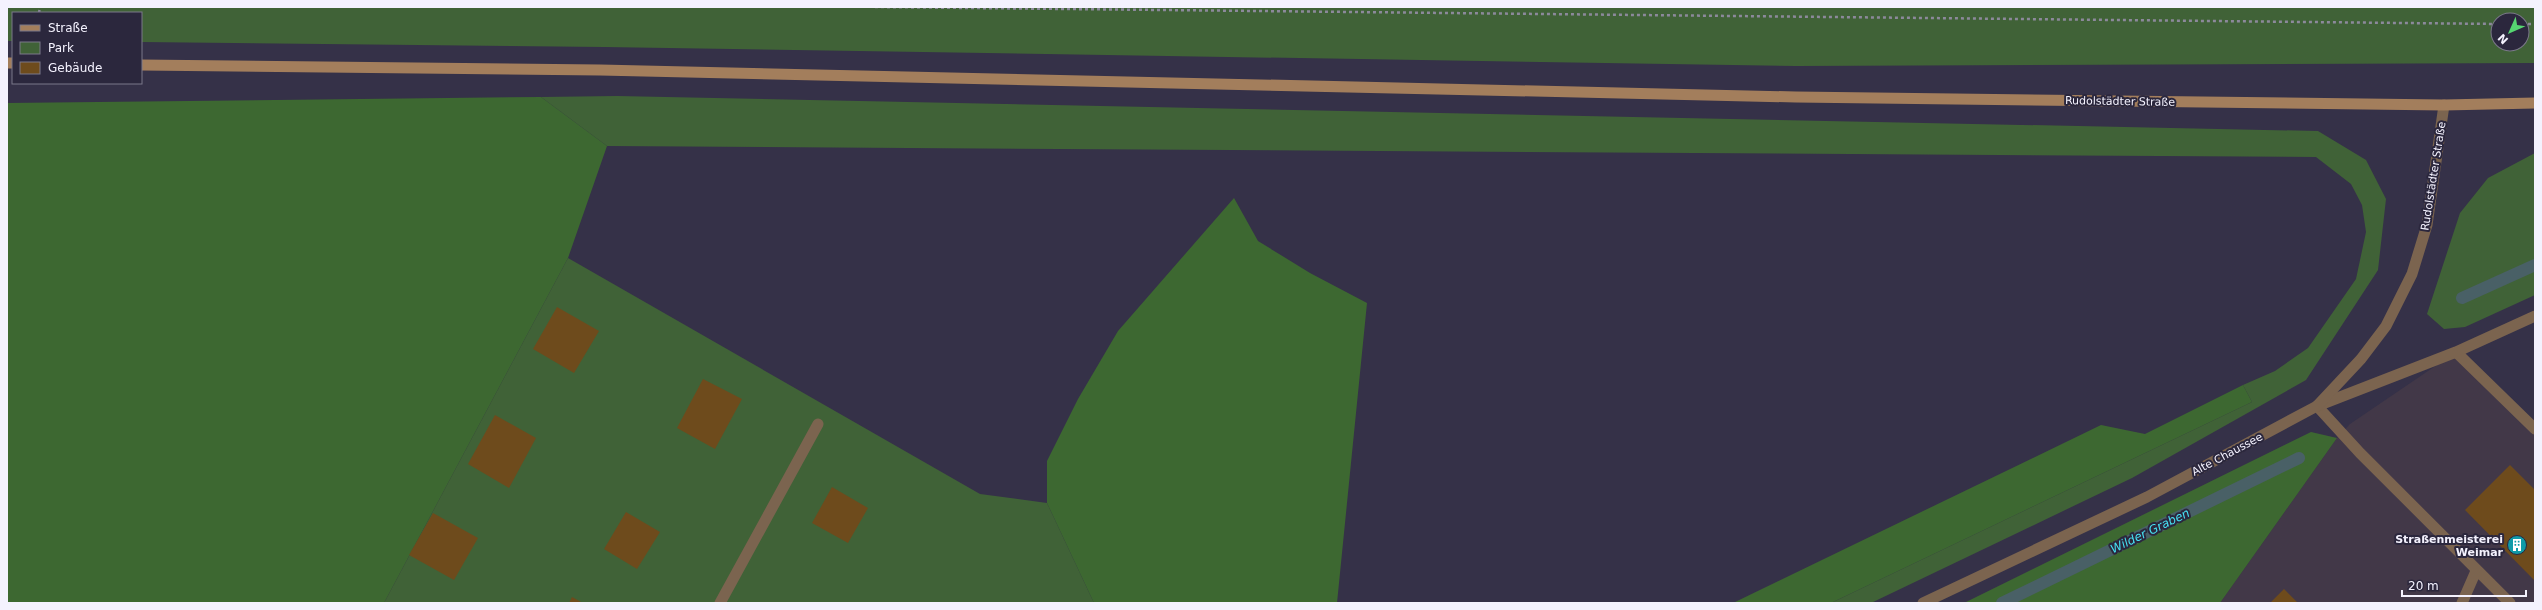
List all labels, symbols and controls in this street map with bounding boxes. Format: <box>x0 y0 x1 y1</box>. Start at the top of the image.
legend <box>12 12 142 84</box>
north arrow <box>2490 12 2530 52</box>
text: Straße <box>48 21 88 35</box>
text: N <box>2495 31 2511 47</box>
text: Park <box>48 41 74 55</box>
text: Gebäude <box>48 61 102 75</box>
street label: Rudolstädter Straße <box>2065 94 2175 109</box>
street label: Rudolstädter Straße <box>2418 121 2449 231</box>
street label: Alte Chaussee <box>2190 430 2265 479</box>
water label: Wilder Graben <box>2108 506 2192 556</box>
place label: Straßenmeisterei Weimar <box>2395 533 2504 559</box>
building icon: Straßenmeisterei Weimar <box>2506 534 2528 556</box>
scale bar <box>2402 572 2526 598</box>
text: 20 m <box>2408 579 2439 593</box>

